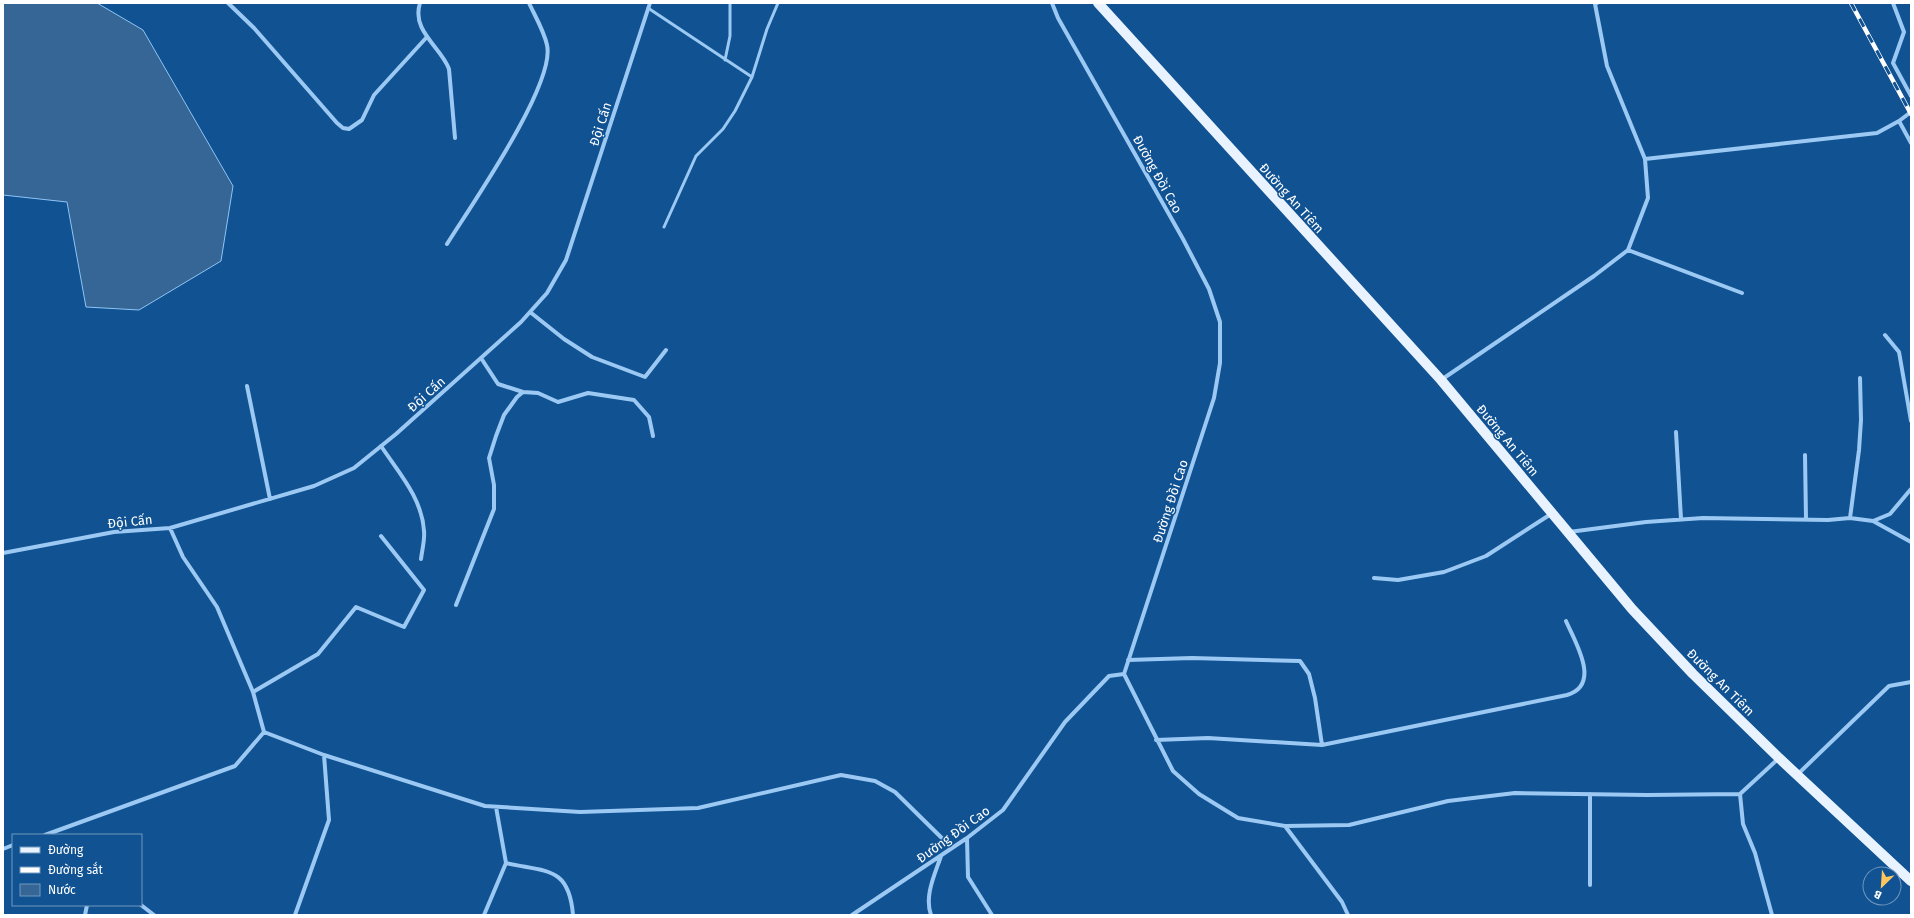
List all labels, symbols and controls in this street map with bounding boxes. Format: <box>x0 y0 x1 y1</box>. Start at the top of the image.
street label: Đội Cấn <box>586 100 615 148</box>
street label: Đường Đồi Cao <box>1130 133 1185 216</box>
street label: Đường An Tiêm <box>1256 160 1327 236</box>
street label: Đội Cấn <box>405 374 448 415</box>
street label: Đường An Tiêm <box>1473 402 1542 479</box>
street label: Đường Đồi Cao <box>1150 458 1191 545</box>
street label: Đội Cấn <box>107 512 153 531</box>
street label: Đường An Tiêm <box>1684 646 1757 719</box>
street label: Đường Đồi Cao <box>914 803 993 866</box>
legend <box>12 834 142 906</box>
text: Đường <box>48 843 84 857</box>
text: Đường sắt <box>48 861 103 877</box>
north arrow <box>1862 866 1902 906</box>
text: Nước <box>48 883 76 897</box>
text: B <box>1872 887 1884 902</box>

